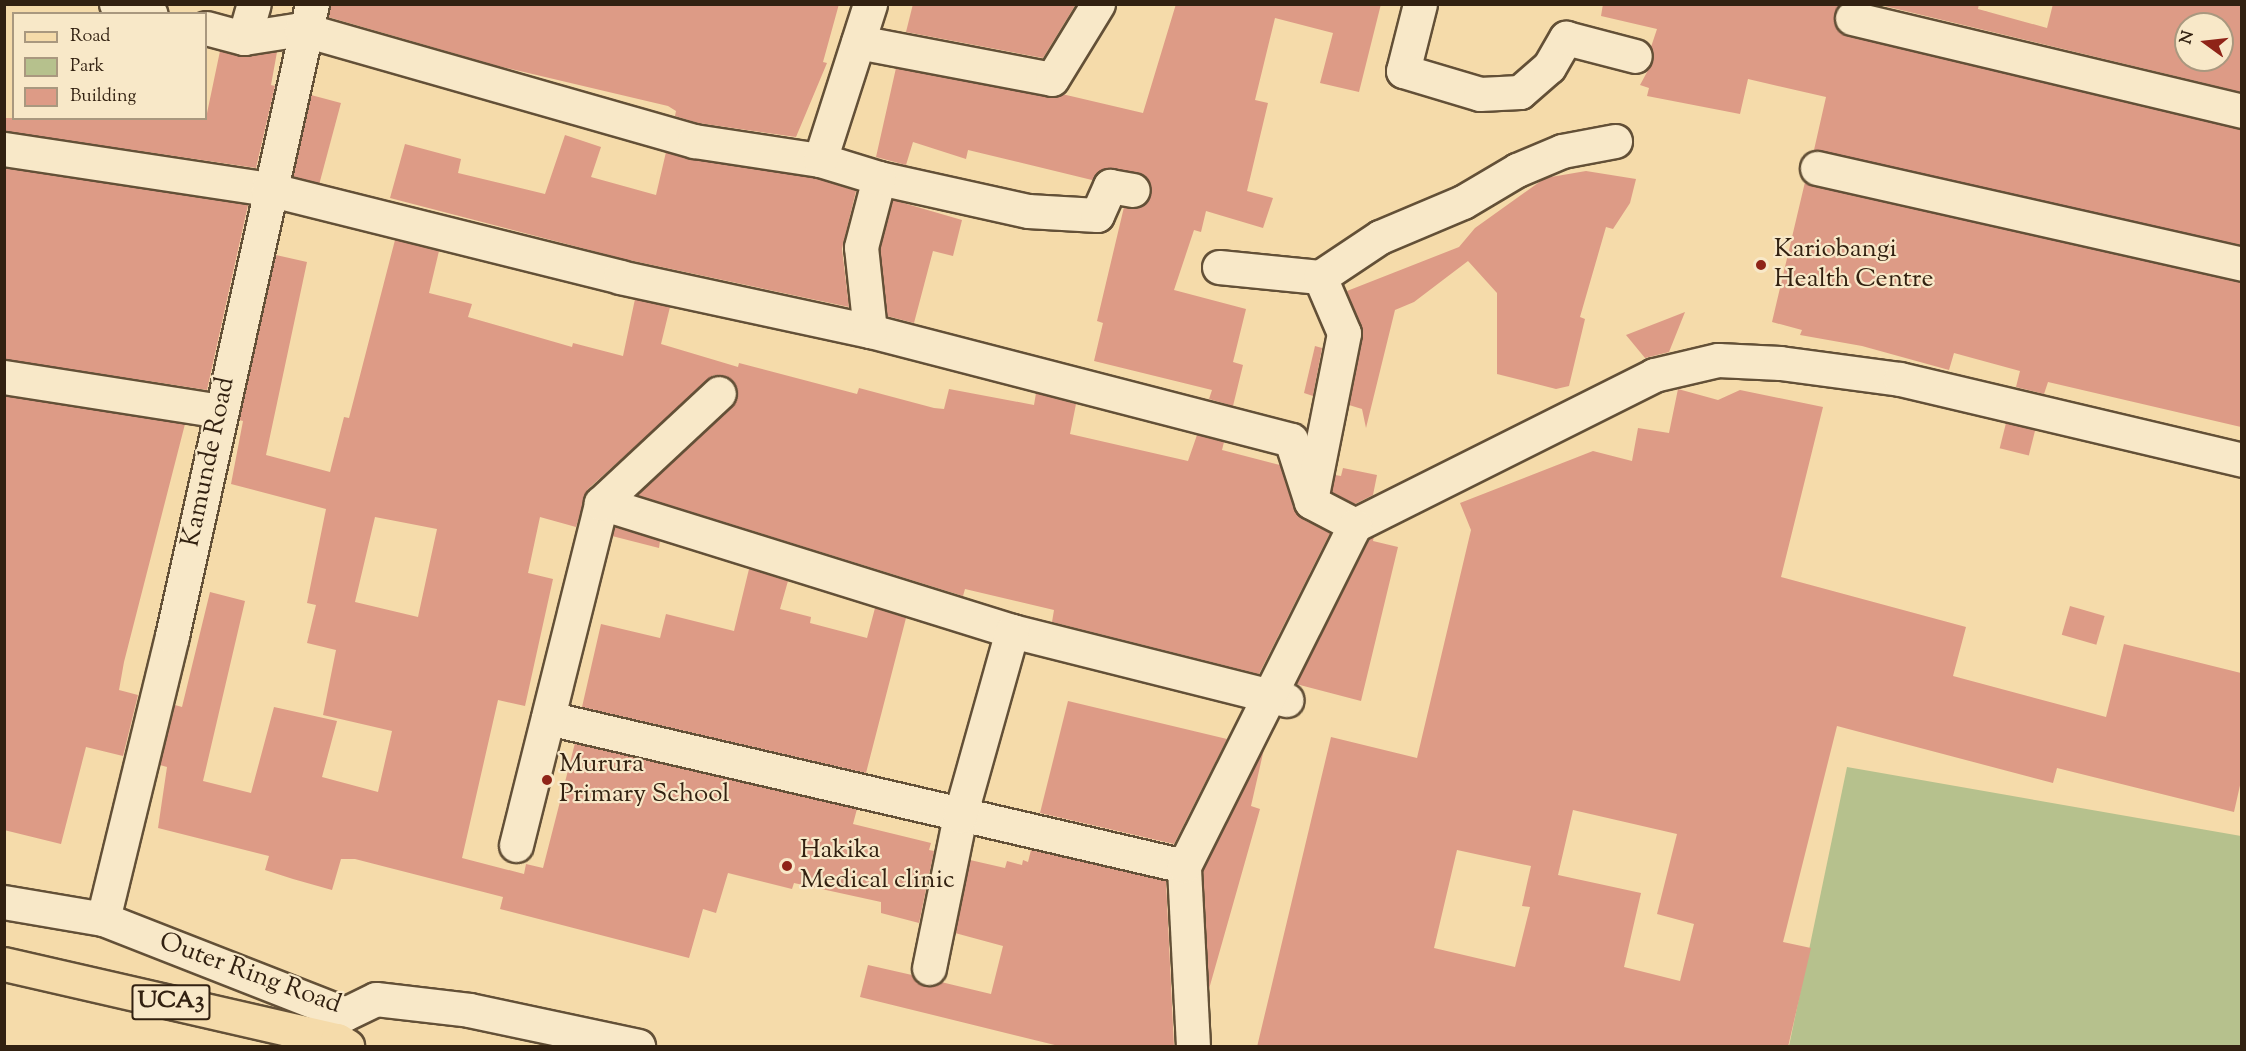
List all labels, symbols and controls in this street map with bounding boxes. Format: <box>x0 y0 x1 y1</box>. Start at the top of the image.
legend <box>12 12 207 120</box>
north arrow <box>2174 12 2234 72</box>
text: Road <box>70 24 110 50</box>
text: N <box>2175 29 2201 47</box>
text: Park <box>70 54 104 80</box>
text: Building <box>70 84 136 110</box>
place label: Kariobangi Health Centre <box>1774 234 1934 296</box>
marker: Kariobangi Health Centre <box>1752 256 1770 274</box>
street label: Kamunde Road <box>176 374 242 550</box>
place label: Murura Primary School <box>559 749 729 810</box>
marker: Murura Primary School <box>540 773 554 787</box>
place label: Hakika Medical clinic <box>800 835 955 897</box>
marker: Hakika Medical clinic <box>778 857 796 875</box>
street label: Outer Ring Road <box>155 927 345 1021</box>
road number: UCA3 <box>130 981 212 1023</box>

